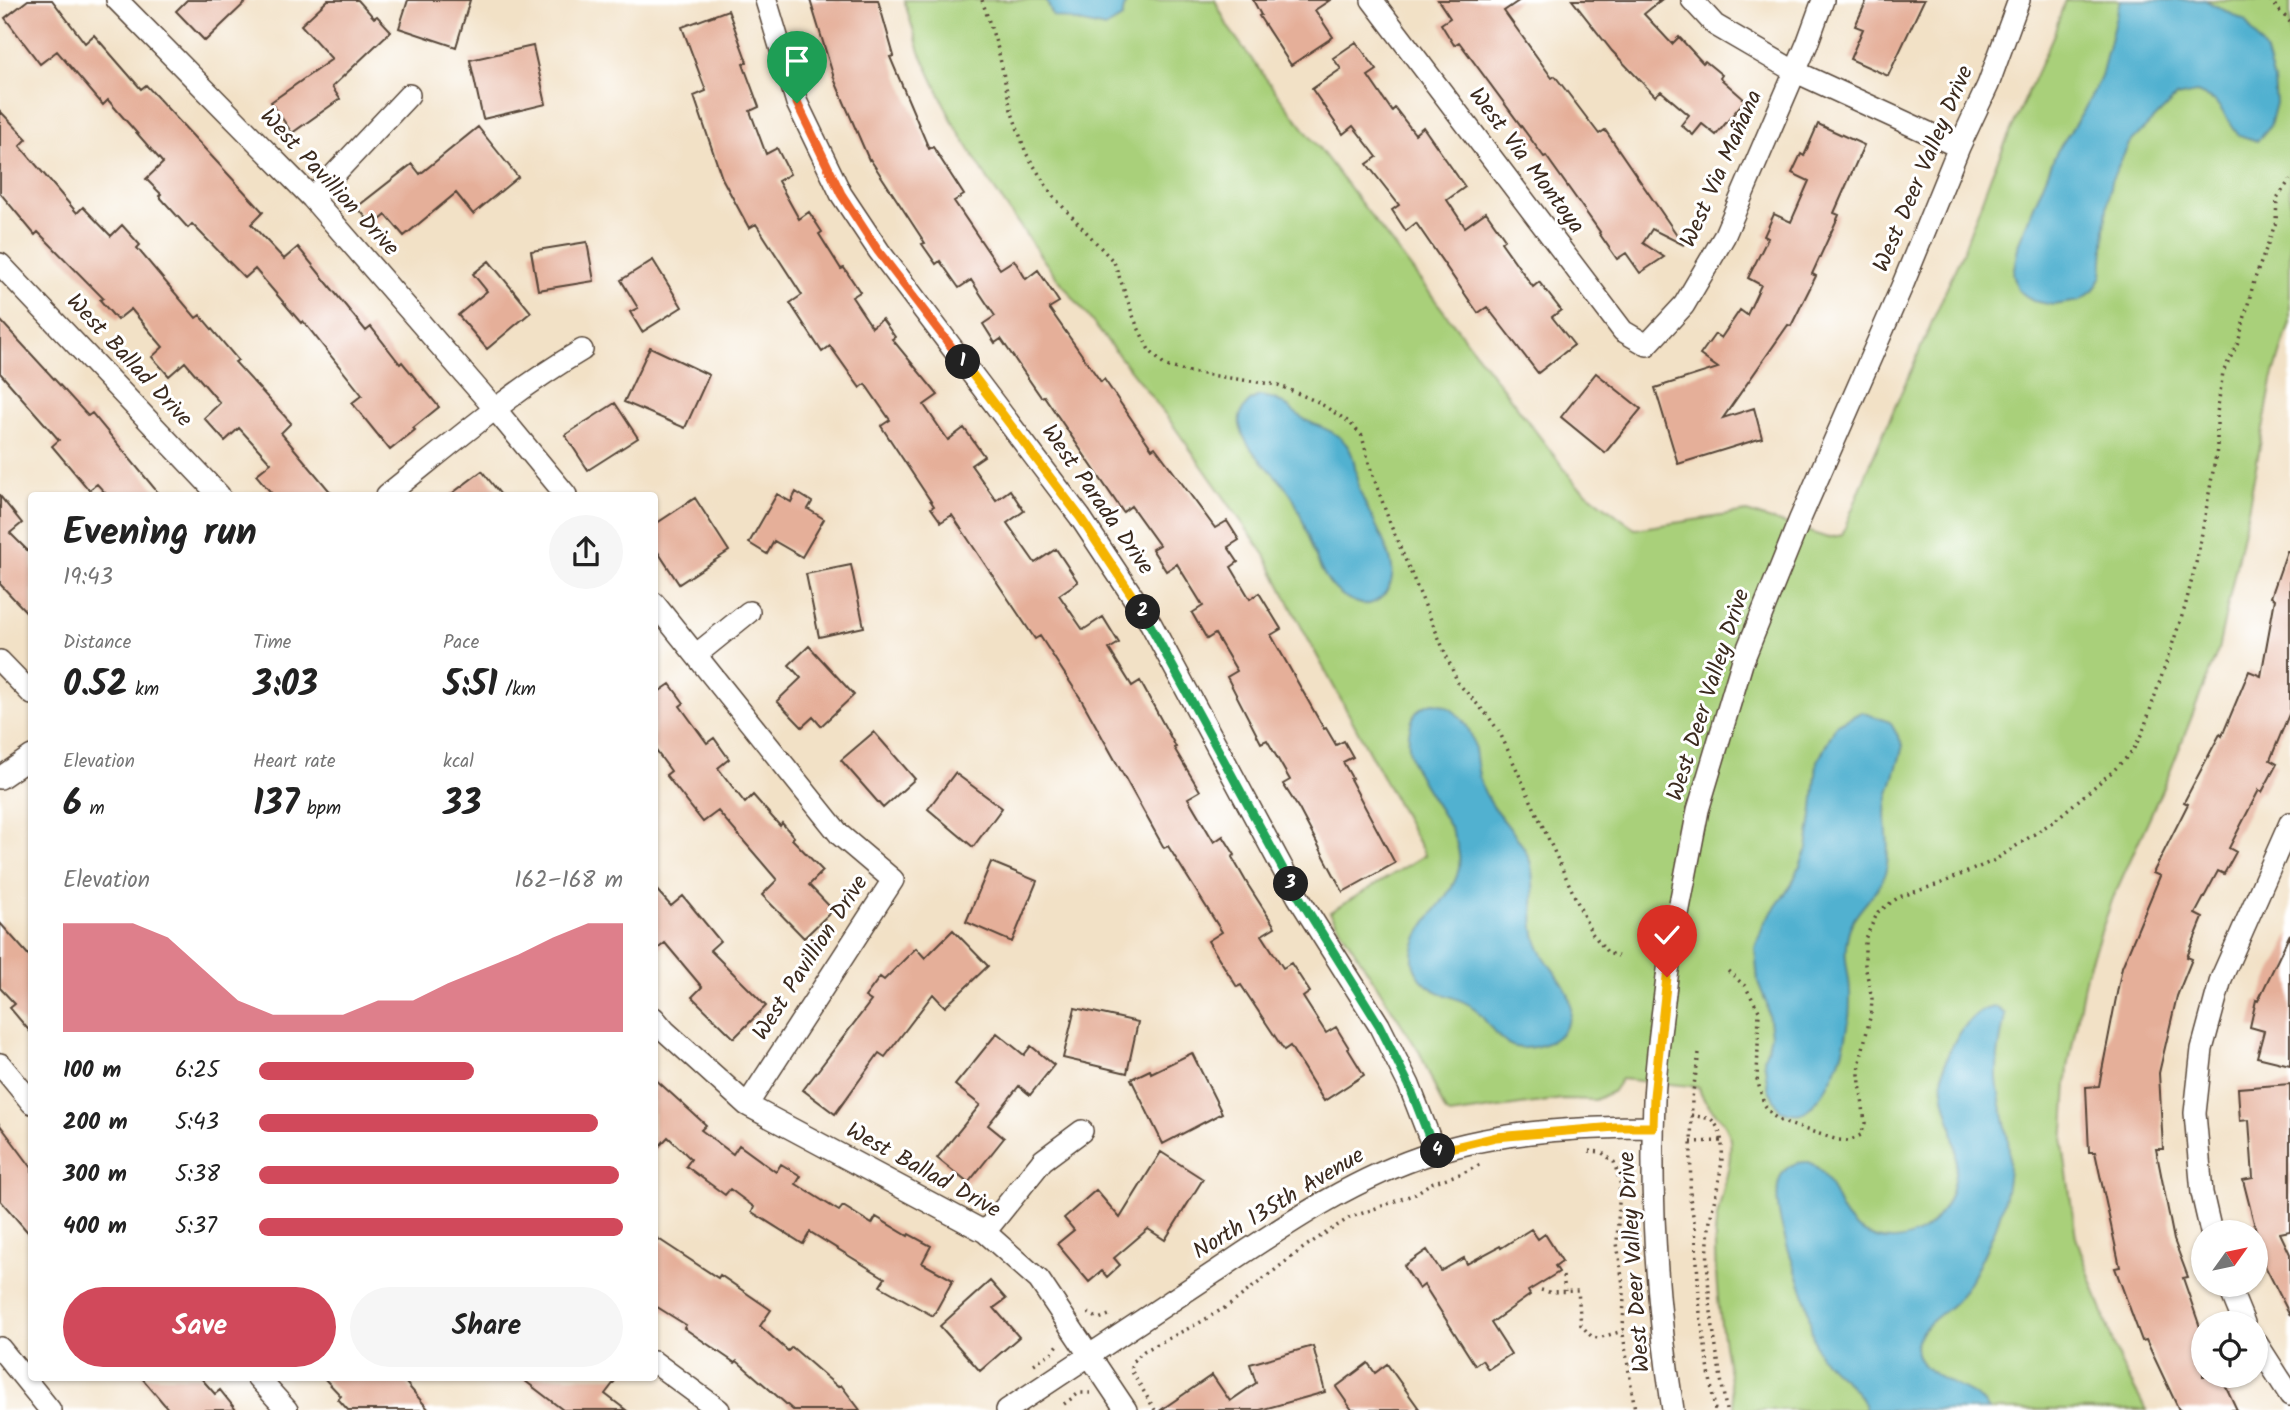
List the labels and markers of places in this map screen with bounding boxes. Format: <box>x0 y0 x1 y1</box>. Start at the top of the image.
pin <box>767 31 827 103</box>
pin: 1 <box>946 344 981 380</box>
pin: 2 <box>1126 594 1160 630</box>
pin: 3 <box>1274 866 1308 902</box>
pin <box>1637 905 1697 977</box>
pin: 4 <box>1420 1134 1456 1168</box>

